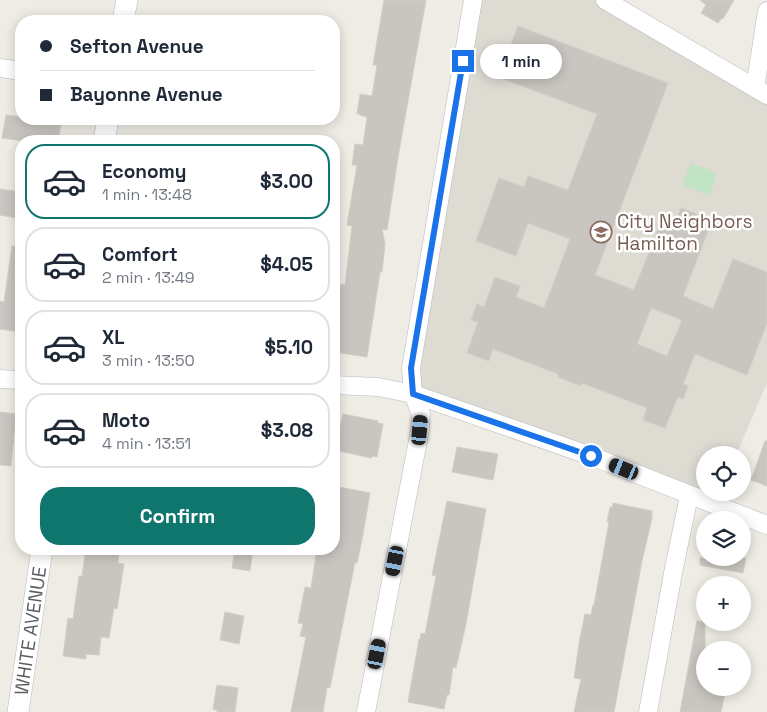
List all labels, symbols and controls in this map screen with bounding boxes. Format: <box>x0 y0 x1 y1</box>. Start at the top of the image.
text: Sefton Avenue <box>70 34 204 59</box>
callout: 1 min <box>480 44 563 78</box>
route end <box>452 50 474 72</box>
text: 1 min <box>501 51 541 72</box>
text: Bayonne Avenue <box>70 82 223 107</box>
icon: car <box>42 159 87 204</box>
text: Economy <box>102 159 186 184</box>
text: $3.00 <box>260 169 313 194</box>
text: 1 min · 13:48 <box>102 184 192 205</box>
place label: City Neighbors Hamilton <box>617 209 752 256</box>
school or university icon: City Neighbors Hamilton <box>589 220 613 244</box>
icon: car <box>42 242 87 287</box>
text: Comfort <box>102 242 178 267</box>
text: $4.05 <box>260 252 313 277</box>
text: 2 min · 13:49 <box>102 267 195 288</box>
icon: car <box>42 325 87 370</box>
text: XL <box>102 325 125 350</box>
text: $5.10 <box>265 335 313 360</box>
text: 3 min · 13:50 <box>102 350 195 371</box>
icon: car <box>42 408 87 453</box>
text: Moto <box>102 408 150 433</box>
car <box>411 414 428 446</box>
text: $3.08 <box>261 418 313 443</box>
text: 4 min · 13:51 <box>102 433 191 454</box>
route start <box>580 445 602 467</box>
map controls <box>696 446 751 696</box>
button: locate <box>696 446 751 501</box>
car <box>607 456 640 482</box>
button: Confirm <box>40 487 315 545</box>
button: layers <box>696 511 751 566</box>
car <box>384 545 405 577</box>
street label: WHITE AVENUE <box>9 565 52 697</box>
button: + <box>696 576 751 631</box>
car <box>366 638 387 670</box>
button: − <box>696 641 751 696</box>

